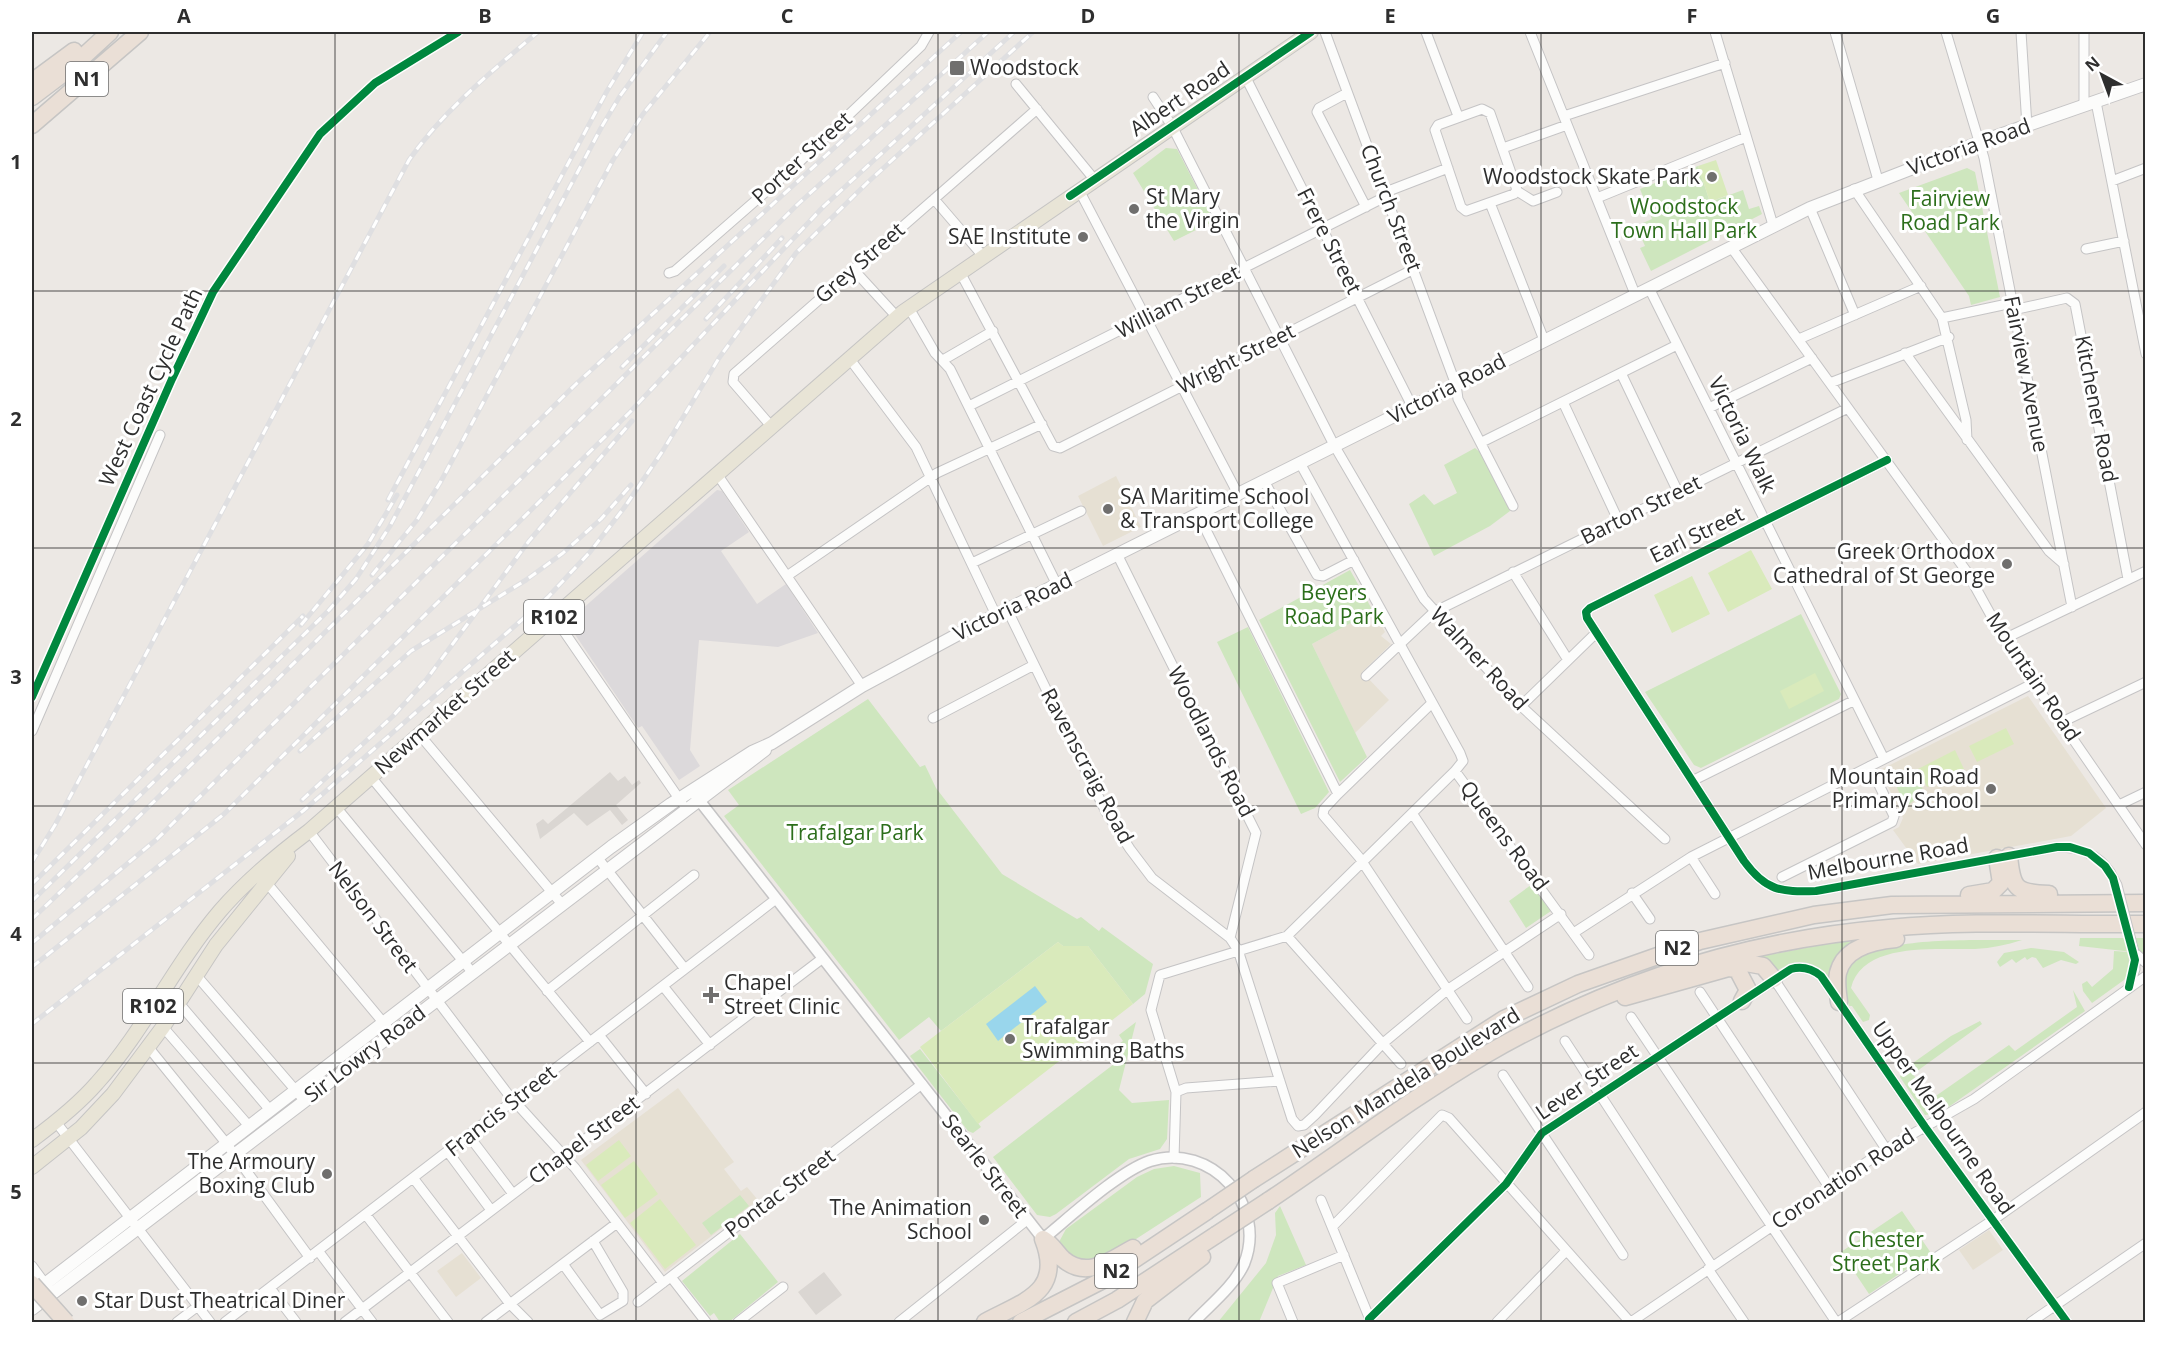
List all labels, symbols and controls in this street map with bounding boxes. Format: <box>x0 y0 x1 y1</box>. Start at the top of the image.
text: A <box>177 2 191 29</box>
text: B <box>478 2 492 29</box>
text: C <box>781 2 794 29</box>
text: D <box>1081 2 1095 29</box>
text: E <box>1384 2 1396 29</box>
text: F <box>1687 2 1697 29</box>
text: G <box>1986 2 2000 29</box>
north arrow <box>2072 45 2132 105</box>
text: N <box>2080 51 2104 76</box>
place label: Woodstock <box>970 53 1079 81</box>
street label: Albert Road <box>1124 54 1235 142</box>
marker: Woodstock <box>948 59 966 77</box>
road number: N1 <box>66 62 108 96</box>
street label: Porter Street <box>745 105 857 210</box>
street label: Victoria Road <box>1903 111 2034 181</box>
street label: Church Street <box>1355 140 1429 276</box>
text: 1 <box>10 148 22 175</box>
place label: Woodstock Skate Park <box>1483 162 1700 190</box>
marker: Woodstock Skate Park <box>1705 170 1719 184</box>
place label: St Mary the Virgin <box>1146 182 1240 234</box>
street label: Frere Street <box>1291 183 1369 298</box>
park label: Fairview Road Park <box>1900 184 2000 236</box>
park label: Woodstock Town Hall Park <box>1611 192 1757 244</box>
marker: St Mary the Virgin <box>1127 202 1141 216</box>
street label: Grey Street <box>809 216 910 309</box>
place label: SAE Institute <box>948 222 1071 250</box>
marker: SAE Institute <box>1076 230 1090 244</box>
street label: William Street <box>1111 258 1244 344</box>
street label: West Coast Cycle Path <box>92 283 208 490</box>
street label: Fairview Avenue <box>1998 293 2056 454</box>
street label: Wright Street <box>1172 316 1299 400</box>
street label: Kitchener Road <box>2069 333 2125 485</box>
street label: Victoria Road <box>1383 346 1510 430</box>
street label: Victoria Walk <box>1703 372 1783 498</box>
text: 2 <box>10 405 22 432</box>
street label: Barton Street <box>1576 468 1706 550</box>
place label: SA Maritime School & Transport College <box>1120 482 1314 534</box>
street label: Earl Street <box>1645 499 1748 569</box>
marker: SA Maritime School & Transport College <box>1101 502 1115 516</box>
place label: Greek Orthodox Cathedral of St George <box>1773 537 1995 589</box>
marker: Greek Orthodox Cathedral of St George <box>2000 557 2014 571</box>
street label: Victoria Road <box>948 565 1077 647</box>
park label: Beyers Road Park <box>1284 578 1384 630</box>
road number: R102 <box>524 600 584 634</box>
street label: Walmer Road <box>1425 601 1535 716</box>
street label: Mountain Road <box>1980 606 2087 747</box>
street label: Newmarket Street <box>368 642 521 780</box>
street label: Woodlands Road <box>1162 661 1262 822</box>
text: 3 <box>10 663 22 690</box>
street label: Ravenscraig Road <box>1035 683 1141 848</box>
place label: Mountain Road Primary School <box>1829 762 1979 814</box>
street label: Queens Road <box>1454 775 1555 896</box>
marker: Mountain Road Primary School <box>1984 782 1998 796</box>
park label: Trafalgar Park <box>787 818 923 846</box>
street label: Melbourne Road <box>1805 830 1971 886</box>
street label: Nelson Street <box>323 855 425 978</box>
text: 4 <box>10 920 22 947</box>
road number: N2 <box>1656 931 1698 965</box>
place label: Chapel Street Clinic <box>724 968 840 1020</box>
marker: Chapel Street Clinic <box>702 986 720 1004</box>
road number: R102 <box>123 989 183 1023</box>
street label: Sir Lowry Road <box>298 998 431 1108</box>
street label: Nelson Mandela Boulevard <box>1286 1000 1525 1164</box>
place label: Trafalgar Swimming Baths <box>1022 1012 1185 1064</box>
street label: Upper Melbourne Road <box>1866 1015 2021 1220</box>
marker: Trafalgar Swimming Baths <box>1003 1032 1017 1046</box>
street label: Lever Street <box>1530 1037 1643 1126</box>
street label: Francis Street <box>439 1058 562 1162</box>
street label: Chapel Street <box>522 1088 644 1190</box>
street label: Searle Street <box>936 1108 1035 1223</box>
street label: Coronation Road <box>1765 1121 1919 1235</box>
street label: Pontac Street <box>718 1141 840 1243</box>
place label: The Armoury Boxing Club <box>187 1147 315 1199</box>
marker: The Armoury Boxing Club <box>320 1167 334 1181</box>
text: 5 <box>10 1178 22 1205</box>
place label: The Animation School <box>829 1193 972 1245</box>
marker: The Animation School <box>977 1213 991 1227</box>
park label: Chester Street Park <box>1832 1225 1940 1277</box>
road number: N2 <box>1095 1254 1137 1288</box>
place label: Star Dust Theatrical Diner <box>94 1286 346 1314</box>
marker: Star Dust Theatrical Diner <box>75 1294 89 1308</box>

